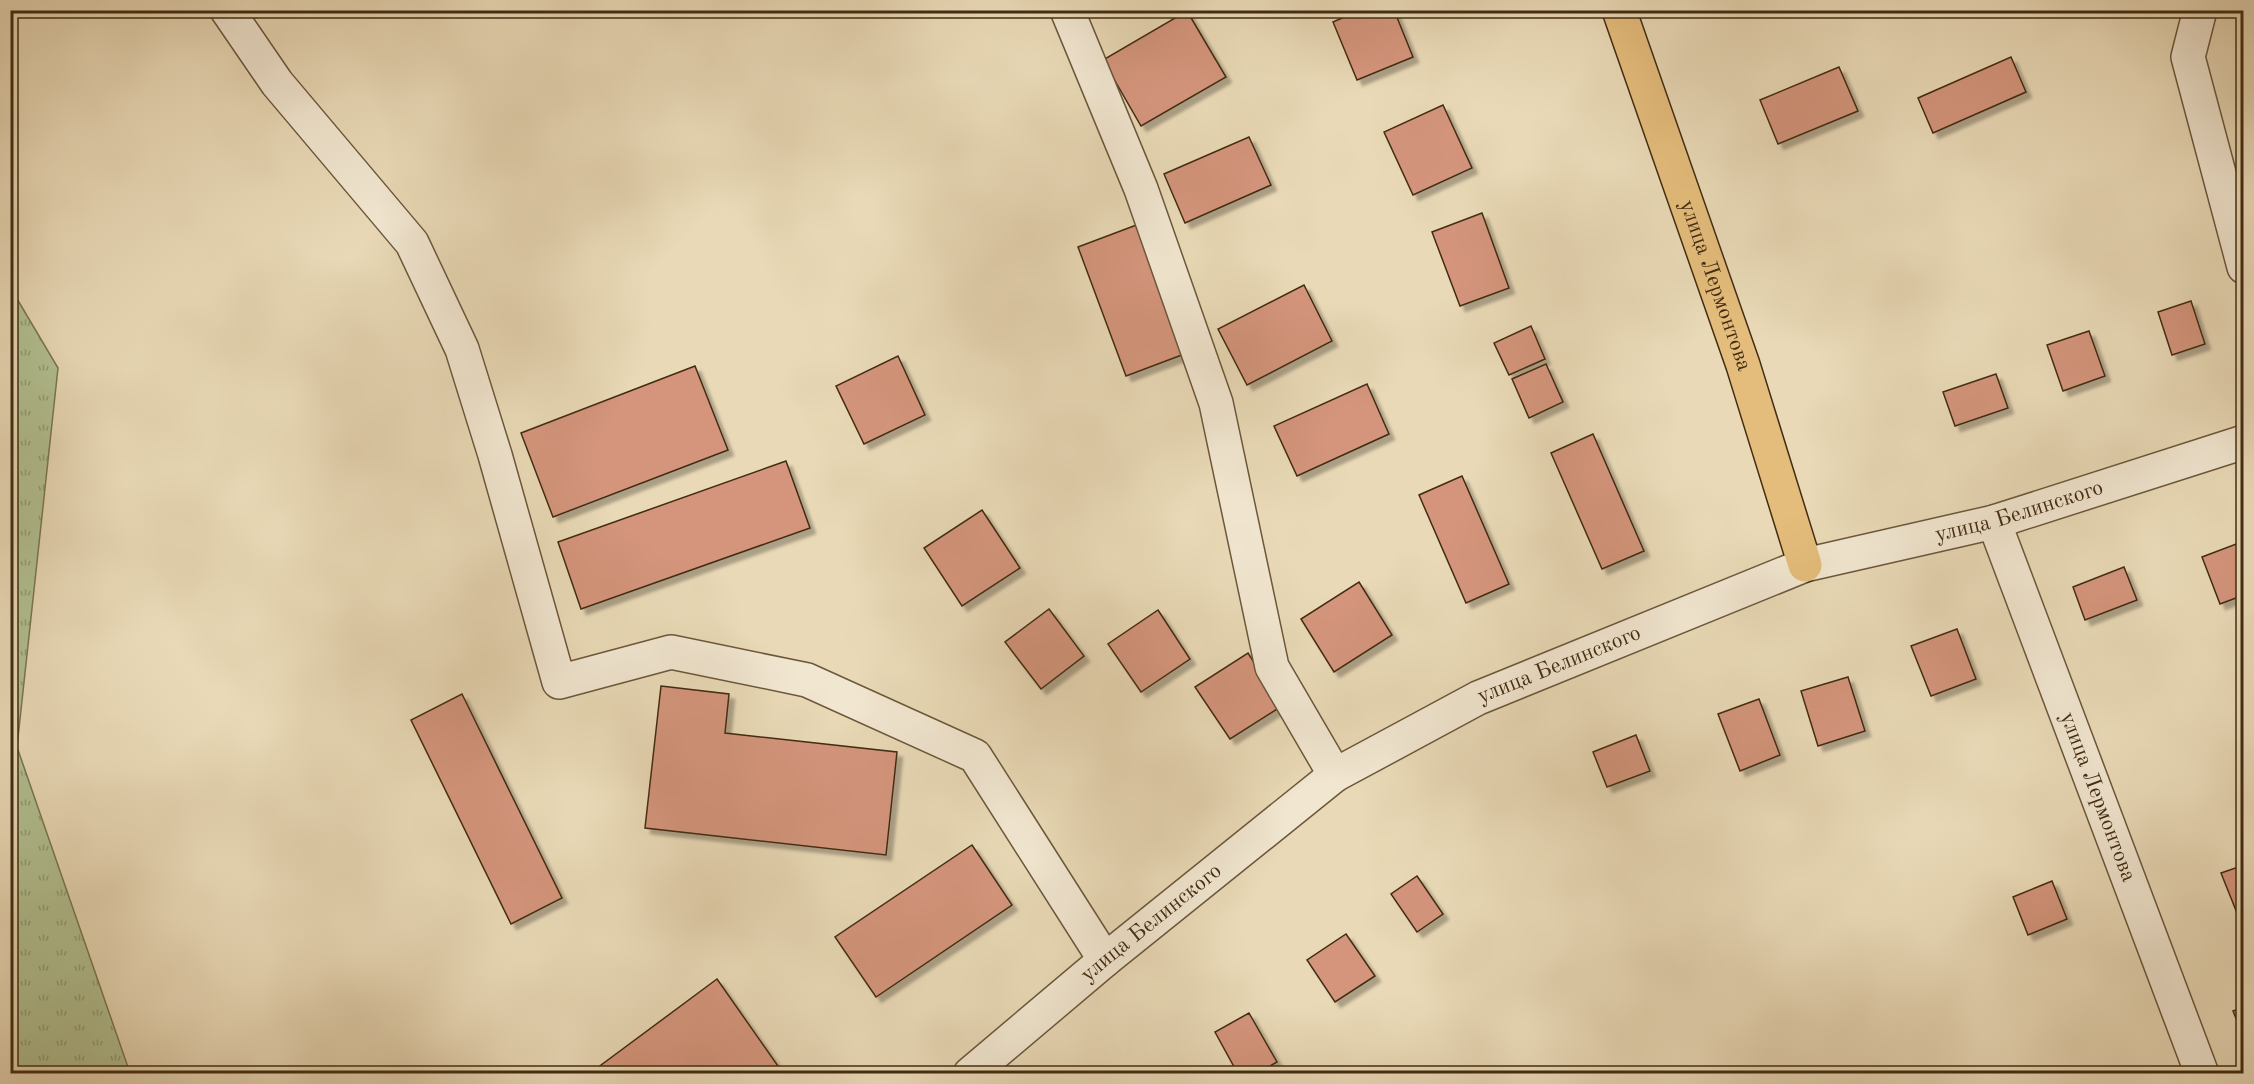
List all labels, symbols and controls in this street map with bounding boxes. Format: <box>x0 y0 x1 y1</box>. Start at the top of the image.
street label: улица Лермонтова <box>1675 197 1755 374</box>
street label: улица Белинского <box>1933 477 2106 546</box>
street label: улица Белинского <box>1474 622 1644 708</box>
street label: улица Лермонтова <box>2056 709 2140 885</box>
street label: улица Белинского <box>1077 860 1226 986</box>

